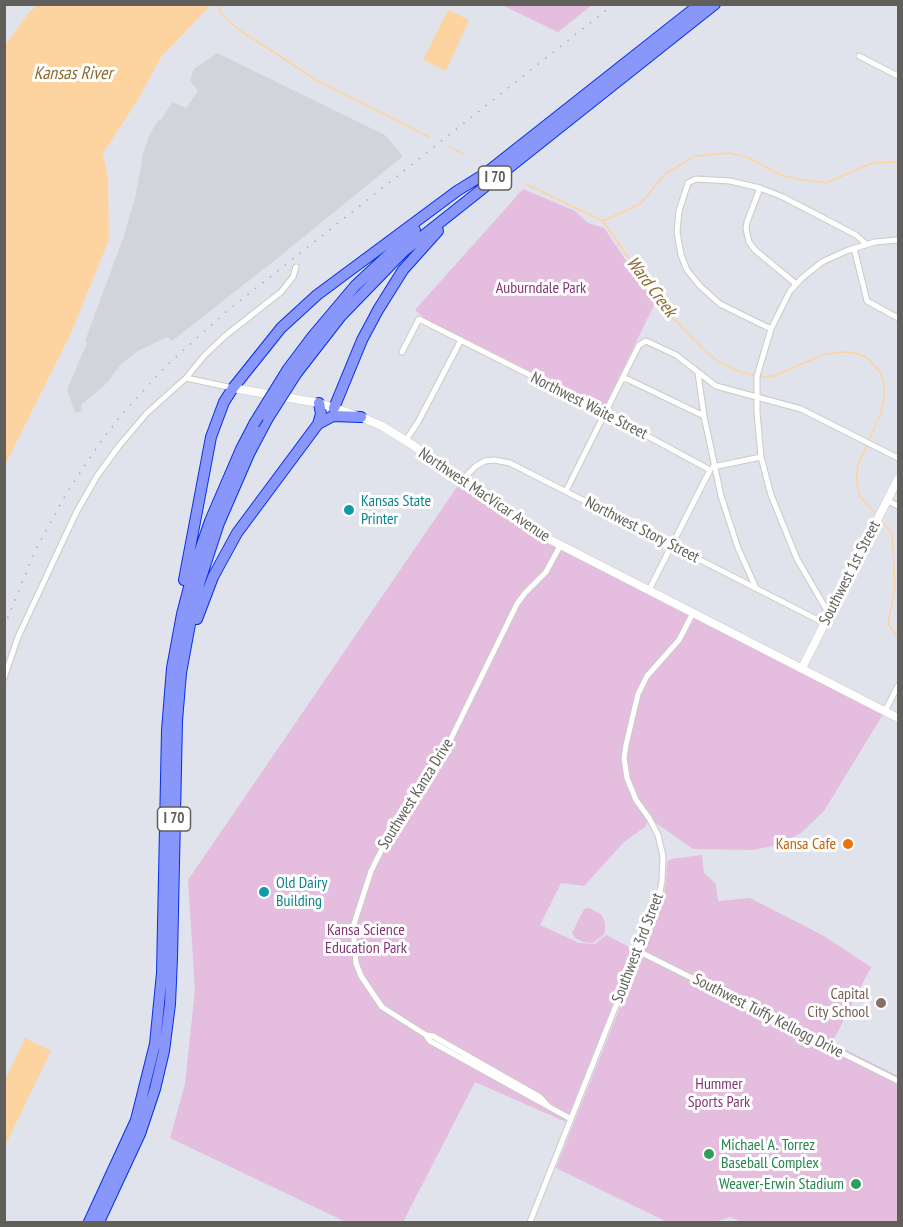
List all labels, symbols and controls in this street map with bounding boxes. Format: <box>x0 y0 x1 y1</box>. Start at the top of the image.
water label: Kansas River <box>34 63 112 85</box>
road number: I 70 <box>478 166 512 190</box>
water label: Ward Creek <box>621 253 681 321</box>
park label: Auburndale Park <box>496 278 586 298</box>
street label: Northwest Waite Street <box>527 368 651 444</box>
street label: Northwest MacVicar Avenue <box>415 444 553 546</box>
place label: Kansas State Printer <box>361 491 431 529</box>
street label: Northwest Story Street <box>582 493 702 567</box>
marker: Kansas State Printer <box>342 503 356 517</box>
street label: Southwest 1st Street <box>815 518 885 628</box>
street label: Southwest Kanza Drive <box>374 735 458 853</box>
road number: I 70 <box>158 807 190 831</box>
place label: Kansa Cafe <box>776 834 836 854</box>
marker: Kansa Cafe <box>841 837 855 851</box>
place label: Old Dairy Building <box>276 873 328 911</box>
marker: Old Dairy Building <box>257 885 271 899</box>
street label: Southwest 3rd Street <box>608 890 668 1006</box>
park label: Kansa Science Education Park <box>325 920 407 958</box>
street label: Southwest Tuffy Kellogg Drive <box>690 970 846 1062</box>
place label: Capital City School <box>807 984 869 1022</box>
marker: Capital City School <box>874 996 888 1010</box>
park label: Hummer Sports Park <box>688 1074 750 1112</box>
place label: Michael A. Torrez Baseball Complex <box>721 1135 819 1173</box>
marker: Michael A. Torrez Baseball Complex <box>702 1147 716 1161</box>
place label: Weaver-Erwin Stadium <box>719 1174 844 1194</box>
marker: Weaver-Erwin Stadium <box>849 1177 863 1191</box>

